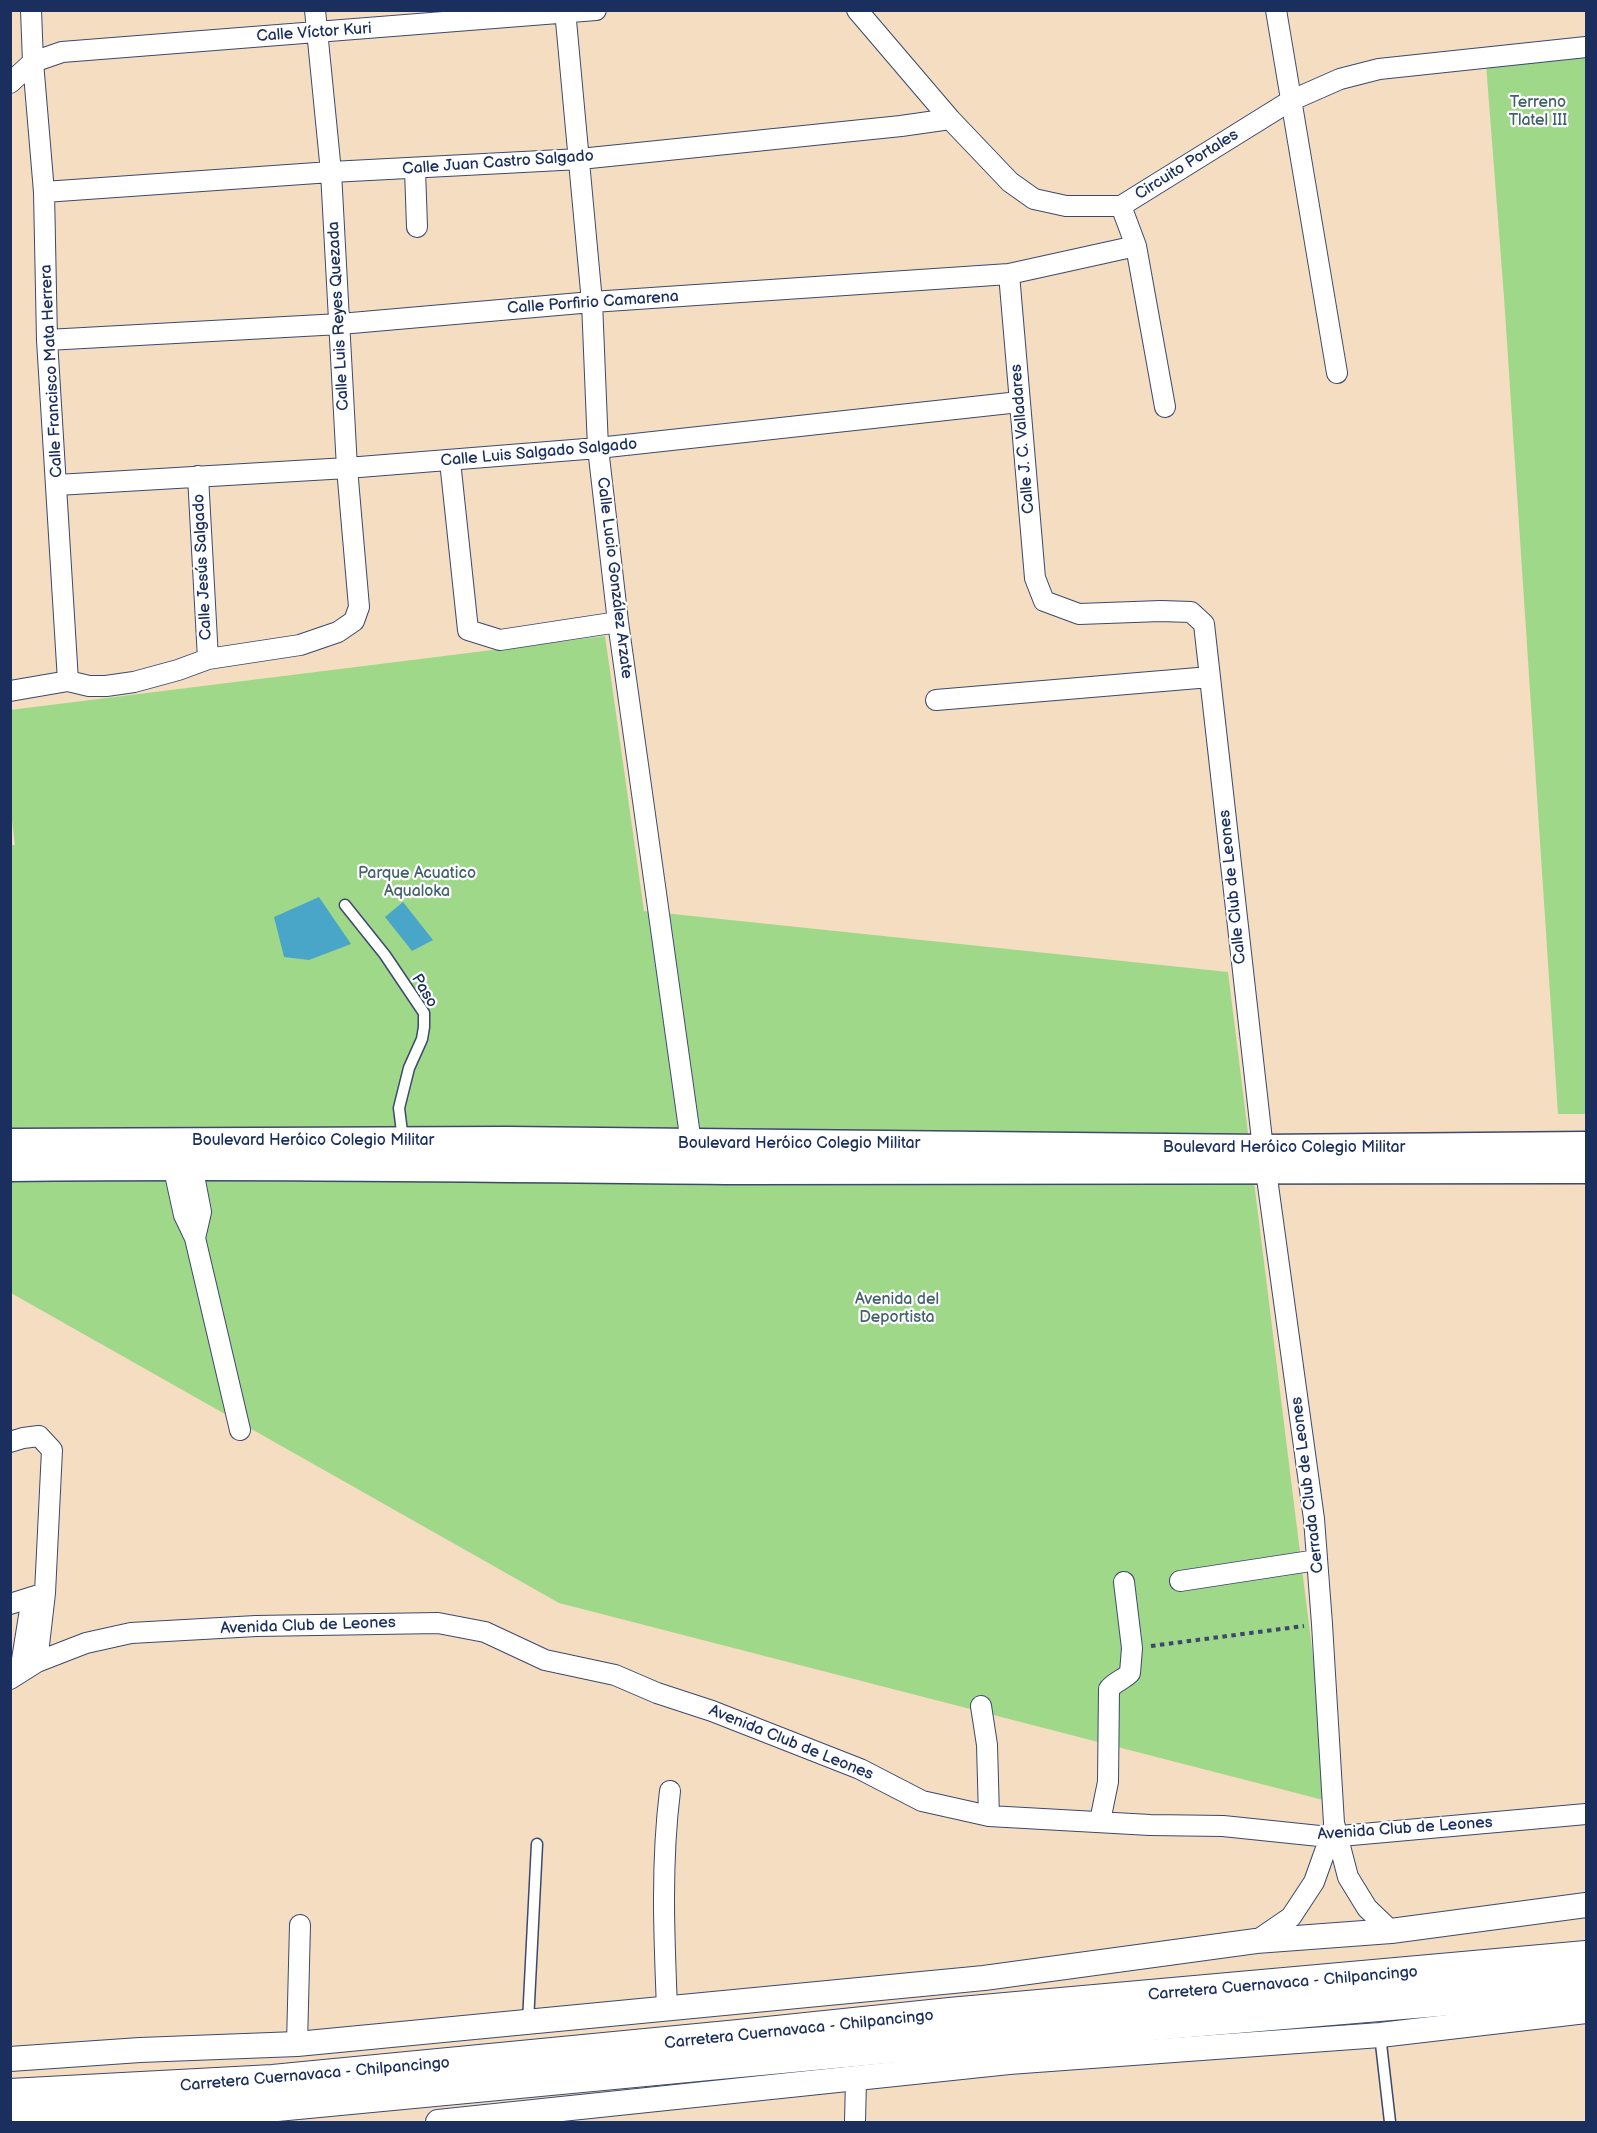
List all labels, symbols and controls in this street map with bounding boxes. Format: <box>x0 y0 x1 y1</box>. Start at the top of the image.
street label: Calle Víctor Kuri <box>256 19 372 47</box>
park label: Terreno Tlatel III <box>1509 93 1567 131</box>
street label: Circuito Portales <box>1132 125 1242 205</box>
street label: Calle Juan Castro Salgado <box>402 147 594 179</box>
street label: Calle Luis Reyes Quezada <box>324 221 354 411</box>
street label: Calle Francisco Mata Herrera <box>37 264 67 478</box>
street label: Calle Porfirio Camarena <box>507 287 679 319</box>
street label: Calle J. C. Valladares <box>1007 363 1039 515</box>
street label: Calle Luis Salgado Salgado <box>440 435 638 471</box>
street label: Calle Lucio González Arzate <box>592 476 636 680</box>
street label: Calle Jesús Salgado <box>190 493 216 641</box>
street label: Calle Club de Leones <box>1215 809 1251 965</box>
park label: Parque Acuatico Aqualoka <box>358 864 476 902</box>
street label: Paso <box>407 971 441 1011</box>
street label: Boulevard Heróico Colegio Militar <box>192 1131 434 1151</box>
street label: Boulevard Heróico Colegio Militar <box>678 1134 920 1154</box>
street label: Boulevard Heróico Colegio Militar <box>1163 1138 1405 1158</box>
park label: Avenida del Deportista <box>855 1290 939 1328</box>
street label: Cerrada Club de Leones <box>1288 1396 1328 1574</box>
street label: Avenida Club de Leones <box>220 1613 396 1639</box>
street label: Avenida Club de Leones <box>706 1701 876 1785</box>
street label: Avenida Club de Leones <box>1317 1813 1493 1845</box>
street label: Carretera Cuernavaca - Chilpancingo <box>1147 1963 1419 2005</box>
street label: Carretera Cuernavaca - Chilpancingo <box>663 2006 935 2054</box>
street label: Carretera Cuernavaca - Chilpancingo <box>179 2054 451 2096</box>

